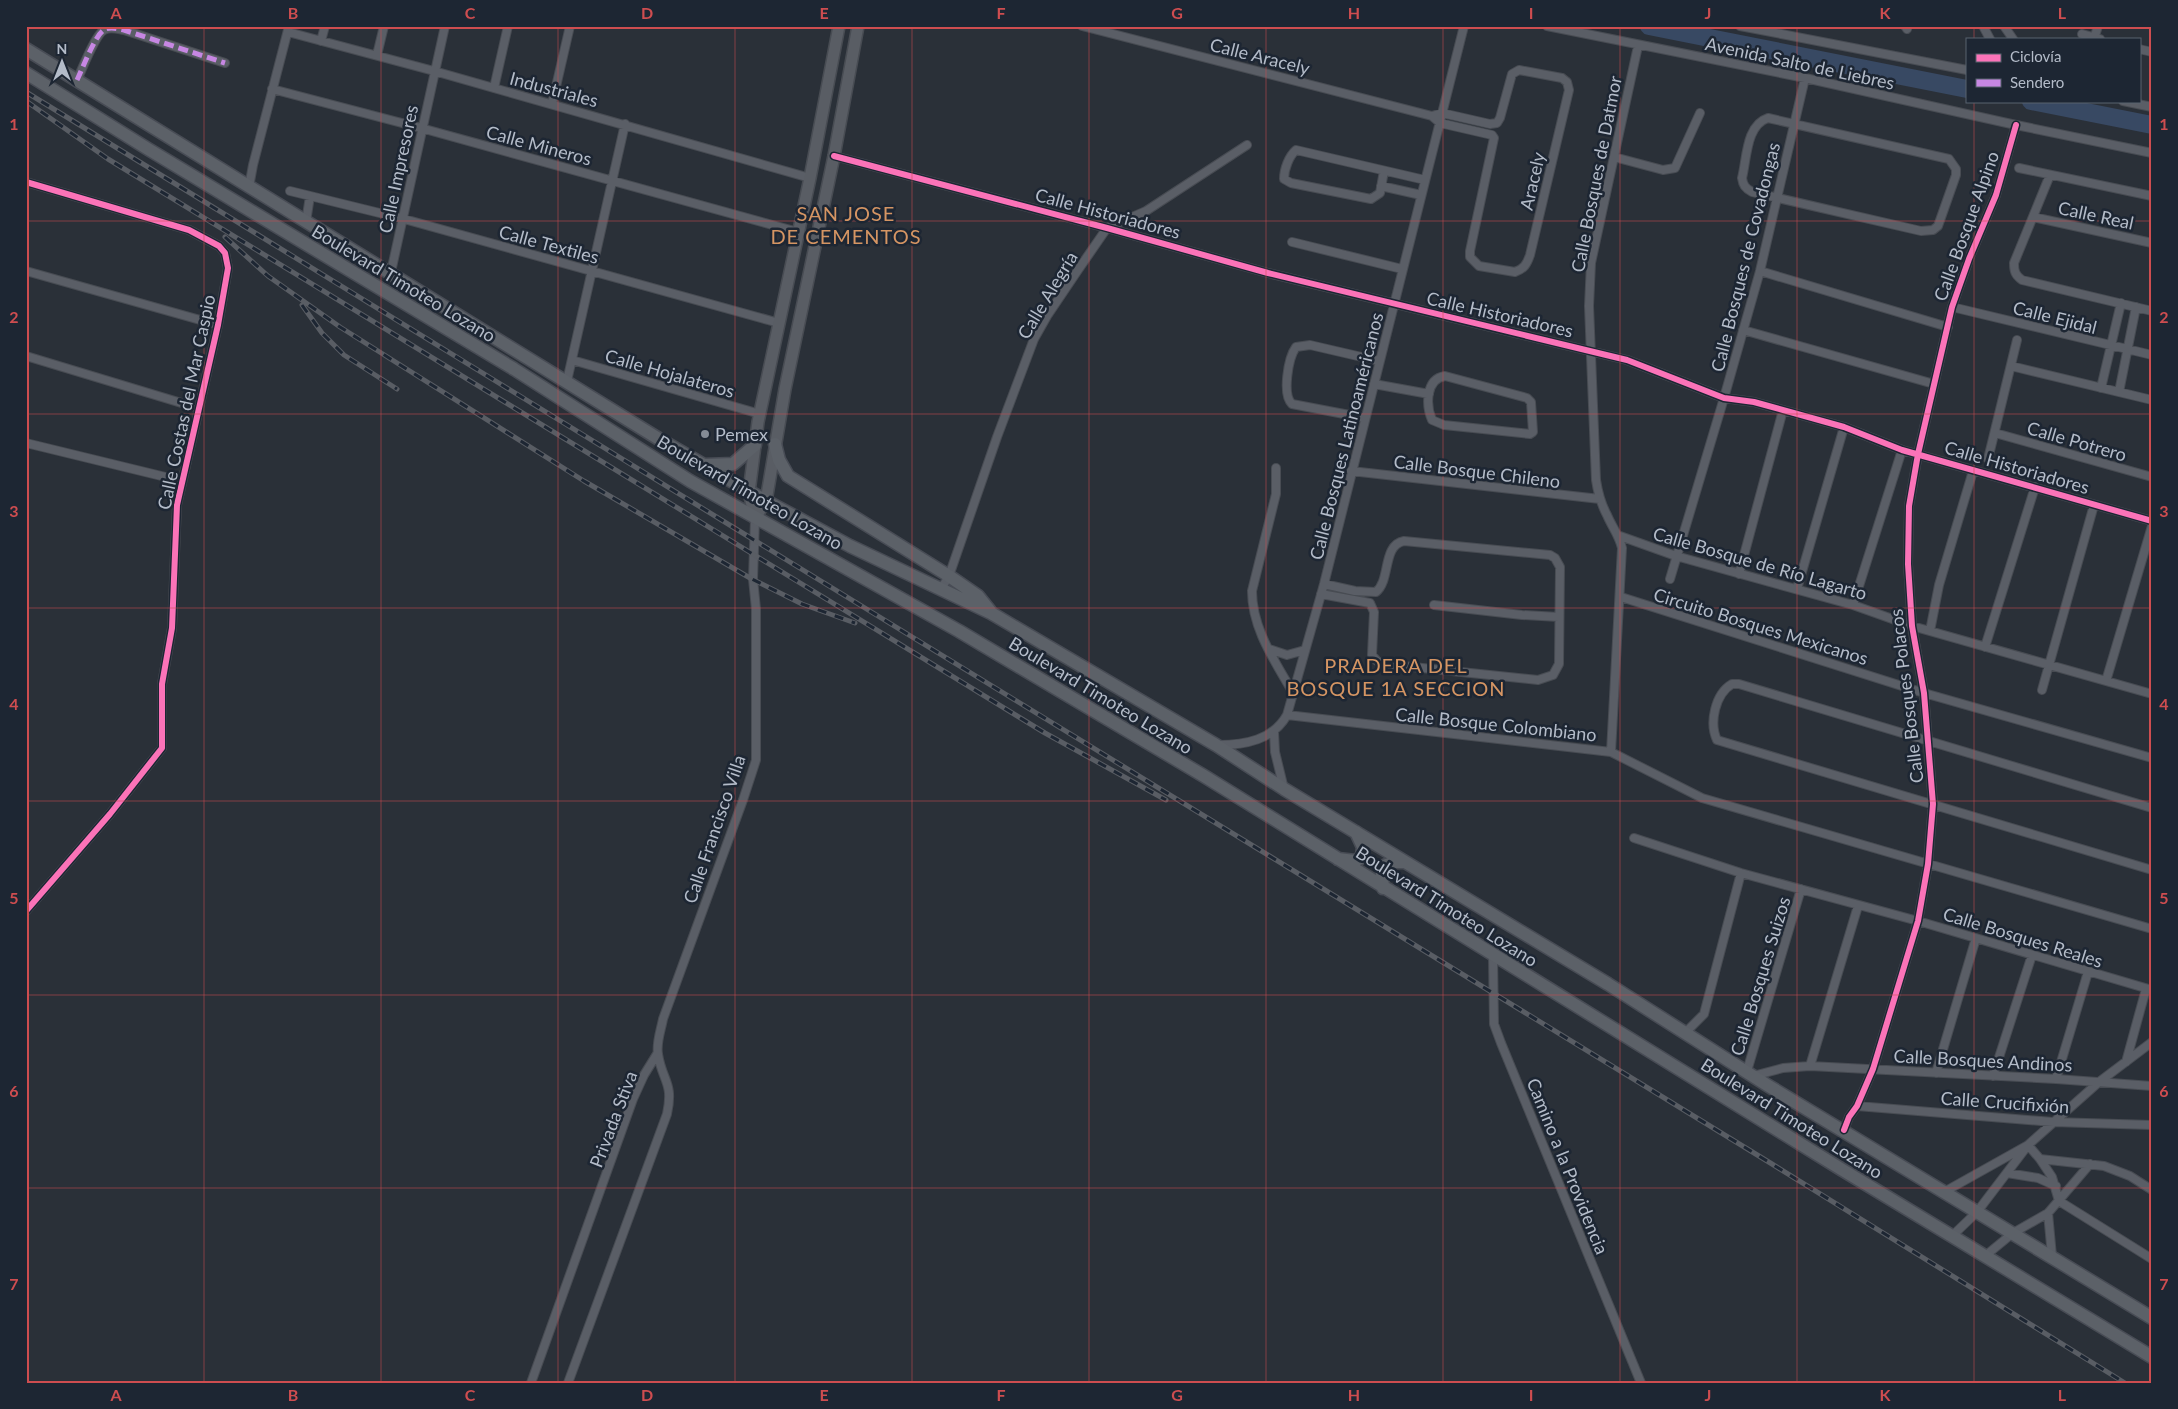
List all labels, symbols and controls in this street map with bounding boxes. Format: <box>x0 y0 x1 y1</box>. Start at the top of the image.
text: A <box>109 3 122 22</box>
text: B <box>288 3 298 22</box>
text: C <box>465 3 476 22</box>
text: D <box>641 3 653 22</box>
text: E <box>819 3 829 22</box>
text: F <box>996 3 1006 22</box>
text: G <box>1171 3 1183 22</box>
text: H <box>1348 3 1360 22</box>
text: I <box>1529 3 1533 22</box>
text: J <box>1705 3 1711 22</box>
text: K <box>1880 3 1892 22</box>
text: L <box>2058 3 2067 22</box>
street label: Avenida Salto de Liebres <box>1703 32 1897 94</box>
street label: Calle Aracely <box>1208 33 1313 79</box>
north arrow <box>38 38 88 88</box>
legend <box>1966 38 2140 102</box>
text: N <box>57 40 67 57</box>
text: Ciclovía <box>2010 47 2061 65</box>
street label: Industriales <box>507 67 601 111</box>
text: Sendero <box>2010 73 2064 91</box>
street label: Calle Bosques de Datmor <box>1566 74 1626 274</box>
street label: Calle Impresores <box>374 103 422 235</box>
text: 1 <box>9 114 19 133</box>
text: 1 <box>2159 114 2169 133</box>
street label: Calle Mineros <box>484 120 594 170</box>
street label: Calle Bosques de Covadongas <box>1706 140 1784 374</box>
street label: Calle Bosque Alpino <box>1929 148 2003 304</box>
street label: Aracely <box>1515 149 1550 212</box>
street label: Calle Historiadores <box>1033 183 1183 243</box>
street label: Calle Real <box>2056 196 2136 234</box>
district label: SAN JOSE DE CEMENTOS <box>770 201 922 248</box>
street label: Boulevard Timoteo Lozano <box>308 219 500 347</box>
street label: Calle Textiles <box>497 220 602 268</box>
street label: Calle Alegría <box>1012 247 1082 343</box>
street label: Calle Historiadores <box>1425 286 1576 342</box>
street label: Calle Costas del Mar Caspio <box>152 292 220 512</box>
street label: Calle Ejidal <box>2011 296 2099 338</box>
text: 2 <box>9 307 19 326</box>
text: 2 <box>2159 307 2169 326</box>
street label: Calle Bosques Latinoaméricanos <box>1305 310 1387 562</box>
street label: Calle Hojalateros <box>603 344 737 402</box>
street label: Calle Potrero <box>2025 416 2129 466</box>
place label: Pemex <box>715 423 768 445</box>
marker: Pemex <box>699 428 711 440</box>
street label: Boulevard Timoteo Lozano <box>654 430 846 554</box>
street label: Calle Historiadores <box>1942 436 2092 498</box>
street label: Calle Bosque Chileno <box>1392 450 1562 492</box>
text: 3 <box>9 501 19 520</box>
text: 3 <box>2159 501 2169 520</box>
street label: Calle Bosque de Río Lagarto <box>1651 522 1869 604</box>
street label: Circuito Bosques Mexicanos <box>1651 583 1871 669</box>
street label: Calle Bosques Polacos <box>1884 607 1928 784</box>
street label: Boulevard Timoteo Lozano <box>1005 631 1197 759</box>
district label: PRADERA DEL BOSQUE 1A SECCION <box>1286 653 1506 700</box>
text: 4 <box>9 694 19 713</box>
text: 4 <box>2159 694 2169 713</box>
street label: Calle Bosque Colombiano <box>1394 702 1598 746</box>
street label: Calle Francisco Villa <box>678 752 750 906</box>
street label: Boulevard Timoteo Lozano <box>1352 841 1542 971</box>
text: 5 <box>9 888 19 907</box>
text: 5 <box>2159 888 2169 907</box>
street label: Calle Bosques Suizos <box>1725 894 1795 1058</box>
street label: Calle Bosques Reales <box>1941 902 2106 972</box>
street label: Calle Bosques Andinos <box>1893 1044 2073 1076</box>
street label: Boulevard Timoteo Lozano <box>1697 1053 1887 1183</box>
street label: Privada Stiva <box>585 1068 641 1170</box>
street label: Camino a la Providencia <box>1523 1075 1613 1257</box>
text: 6 <box>9 1081 19 1100</box>
text: 6 <box>2159 1081 2169 1100</box>
street label: Calle Crucifixión <box>1940 1087 2070 1117</box>
text: 7 <box>9 1274 19 1293</box>
text: 7 <box>2159 1274 2169 1293</box>
text: A <box>109 1385 122 1404</box>
text: B <box>288 1385 298 1404</box>
text: C <box>465 1385 476 1404</box>
text: D <box>641 1385 653 1404</box>
text: E <box>819 1385 829 1404</box>
text: F <box>996 1385 1006 1404</box>
text: G <box>1171 1385 1183 1404</box>
text: H <box>1348 1385 1360 1404</box>
text: I <box>1529 1385 1533 1404</box>
text: J <box>1705 1385 1711 1404</box>
text: K <box>1880 1385 1892 1404</box>
text: L <box>2058 1385 2067 1404</box>

